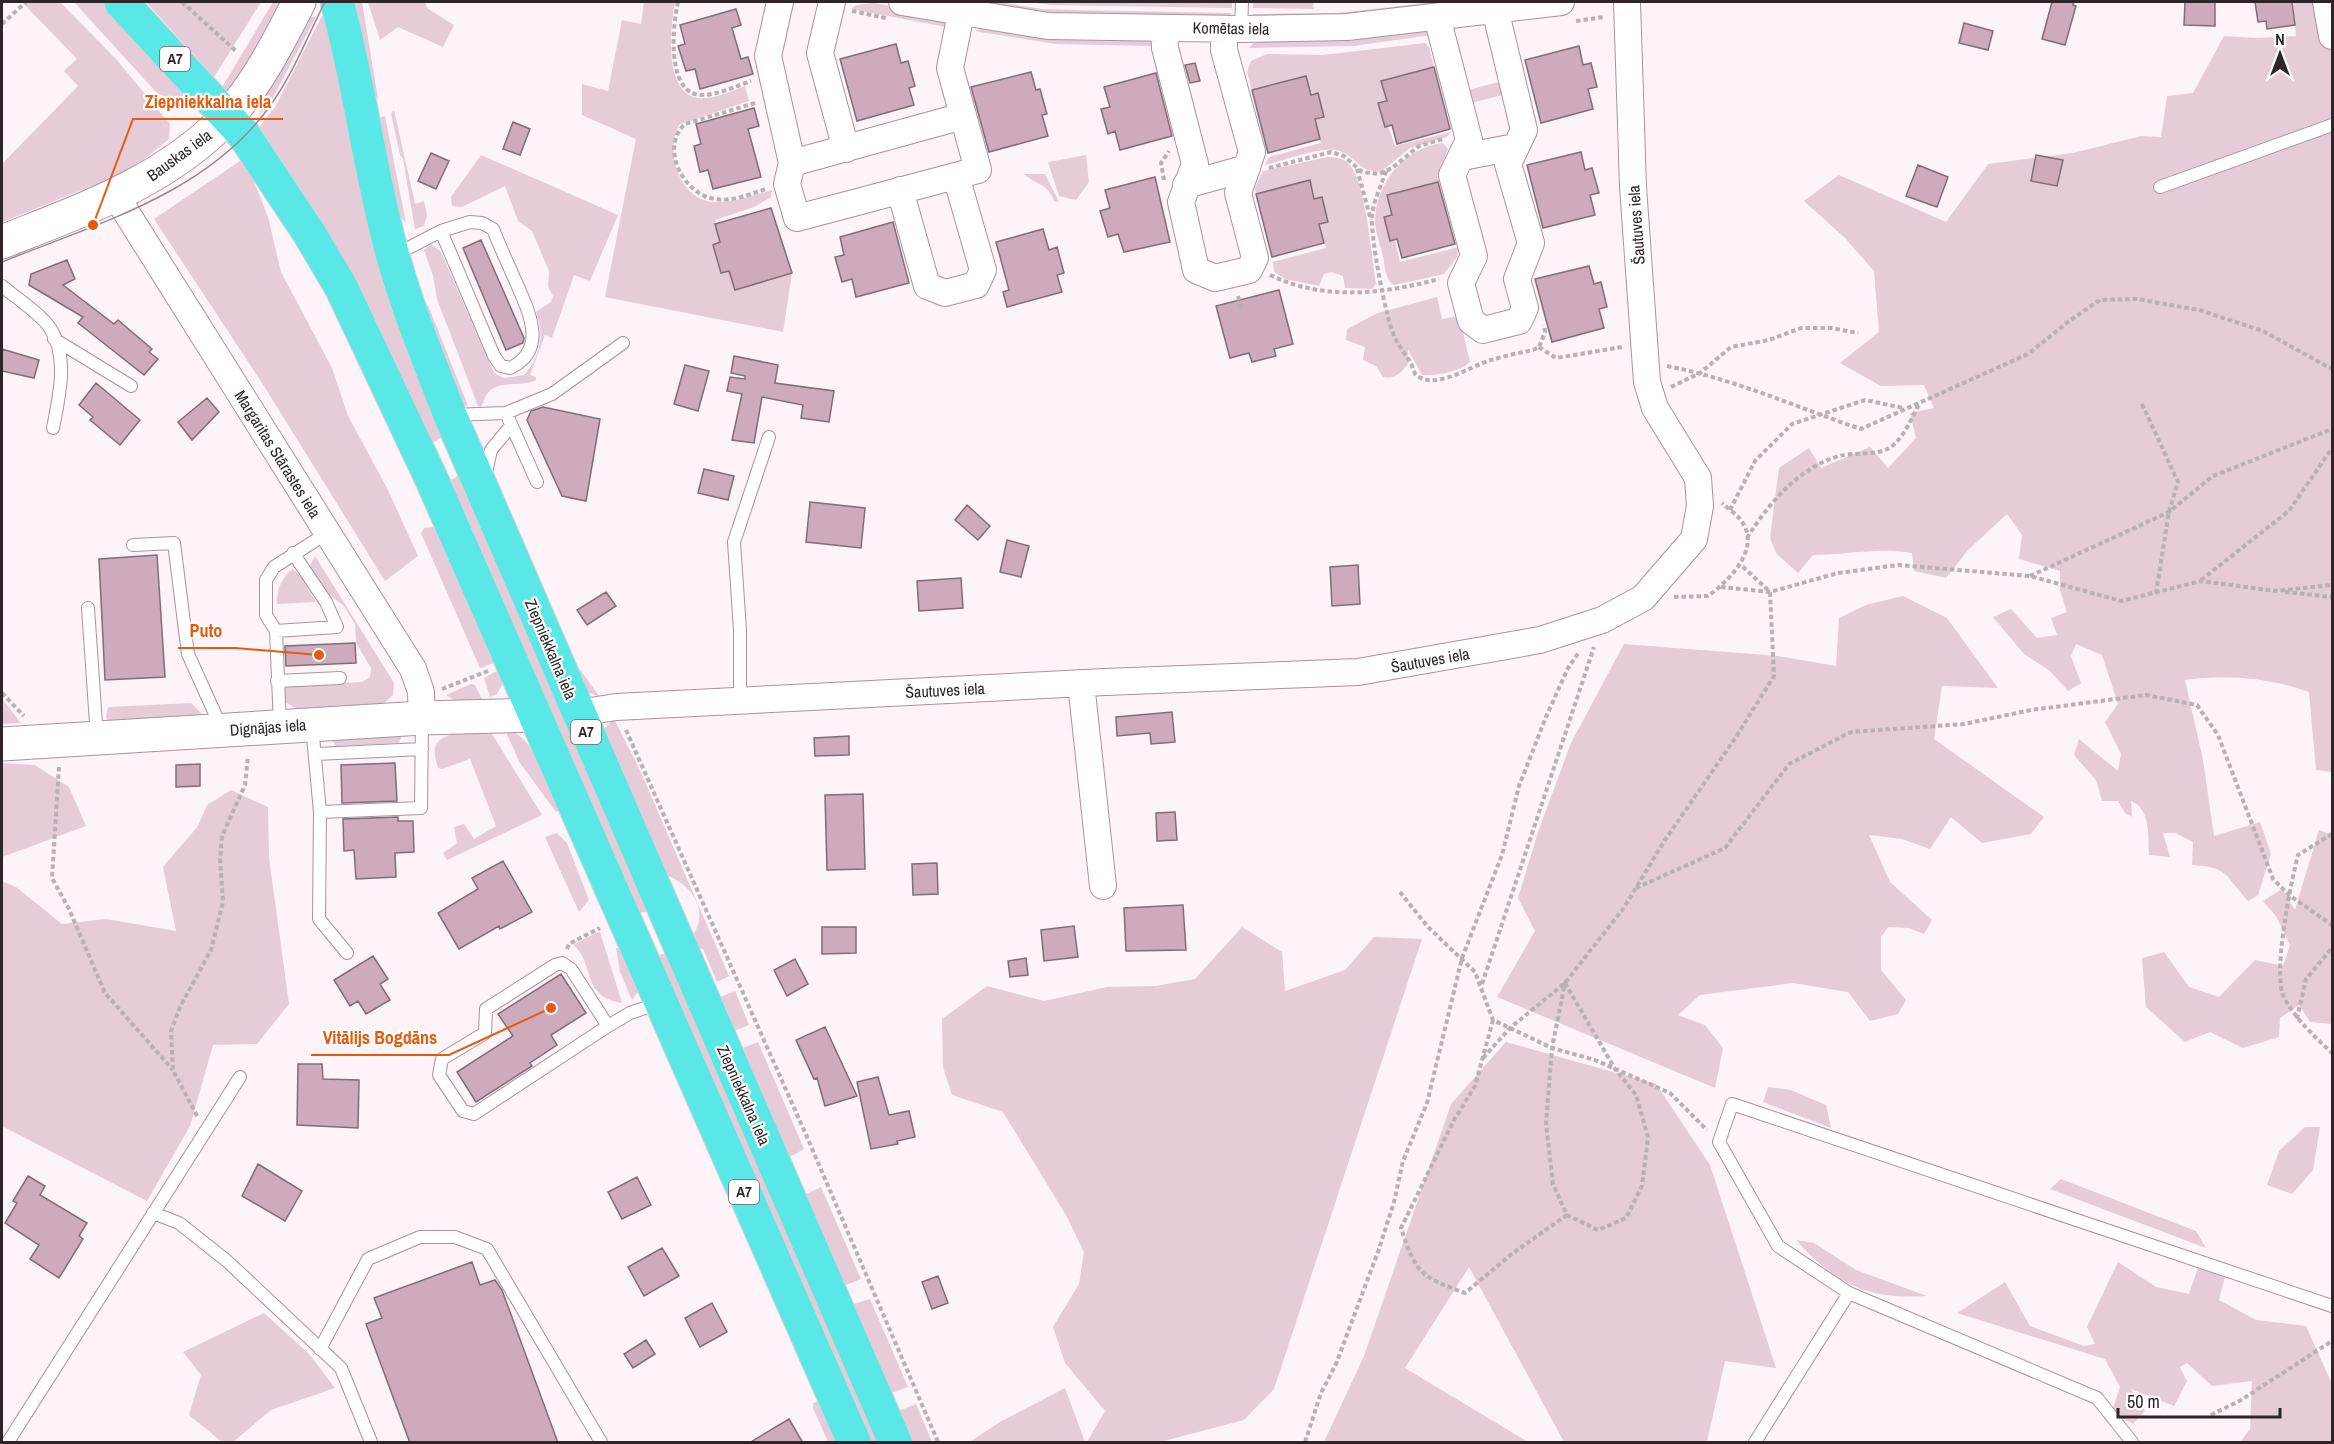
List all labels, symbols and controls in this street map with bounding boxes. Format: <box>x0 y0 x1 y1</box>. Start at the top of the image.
street label: Komētas iela <box>1193 16 1270 40</box>
north arrow <box>2250 24 2310 84</box>
text: N <box>2275 28 2285 50</box>
road number: A7 <box>160 47 190 71</box>
callout: Ziepniekkalna iela <box>133 83 283 119</box>
text: Ziepniekkalna iela <box>145 89 272 114</box>
street label: Bauskas iela <box>142 124 216 186</box>
street label: Šautuves iela <box>1622 184 1650 265</box>
street label: Margaritas Stārastes iela <box>230 386 327 523</box>
street label: Ziepniekkalna iela <box>520 595 582 703</box>
callout: Puto <box>178 612 235 648</box>
text: Puto <box>190 618 222 643</box>
street label: Šautuves iela <box>1389 642 1472 678</box>
street label: Šautuves iela <box>905 677 986 703</box>
street label: Dignājas iela <box>229 713 308 741</box>
road number: A7 <box>571 720 601 744</box>
callout: Vitālijs Bogdāns <box>311 1019 449 1055</box>
text: Vitālijs Bogdāns <box>323 1025 437 1050</box>
street label: Ziepniekkalna iela <box>712 1042 776 1149</box>
road number: A7 <box>729 1180 759 1204</box>
scale bar <box>2118 1381 2280 1419</box>
text: 50 m <box>2127 1389 2160 1414</box>

